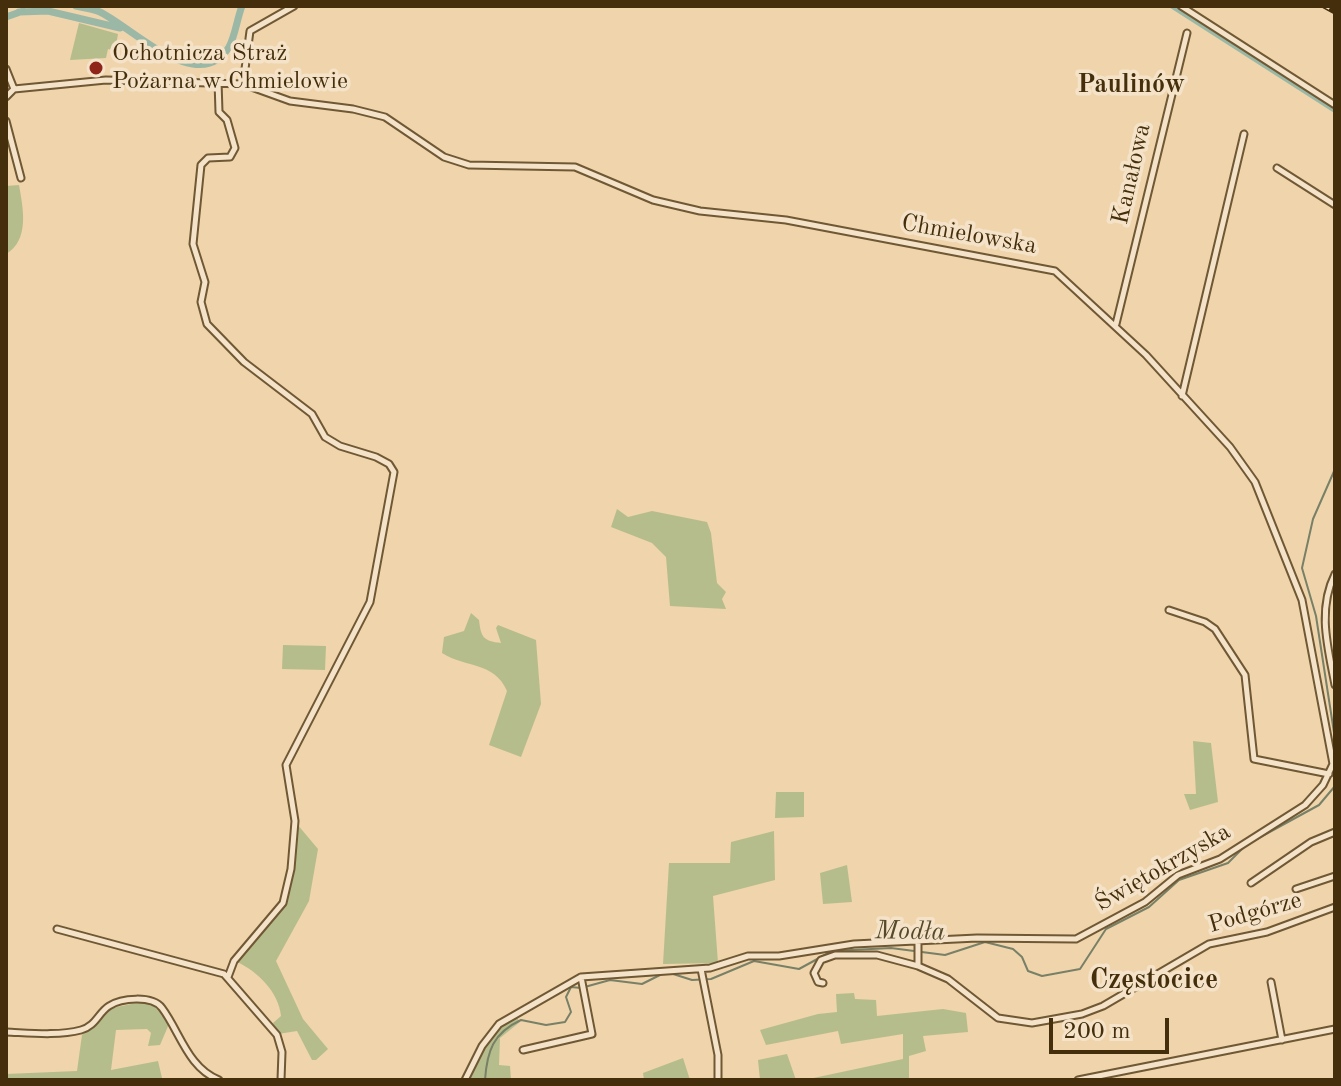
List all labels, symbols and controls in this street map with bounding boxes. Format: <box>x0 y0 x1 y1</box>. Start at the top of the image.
place label: Ochotnicza Straż Pożarna w Chmielowie <box>112 40 348 96</box>
marker: Ochotnicza Straż Pożarna w Chmielowie <box>87 59 105 77</box>
district label: Paulinów <box>1077 69 1185 101</box>
street label: Kanałowa <box>1106 121 1158 227</box>
street label: Chmielowska <box>899 209 1039 261</box>
street label: Świętokrzyska <box>1090 818 1236 918</box>
street label: Podgórze <box>1205 886 1305 940</box>
water label: Modła <box>874 916 946 948</box>
district label: Częstocice <box>1090 964 1218 998</box>
scale bar <box>1053 1002 1173 1052</box>
text: 200 m <box>1063 1020 1131 1044</box>

